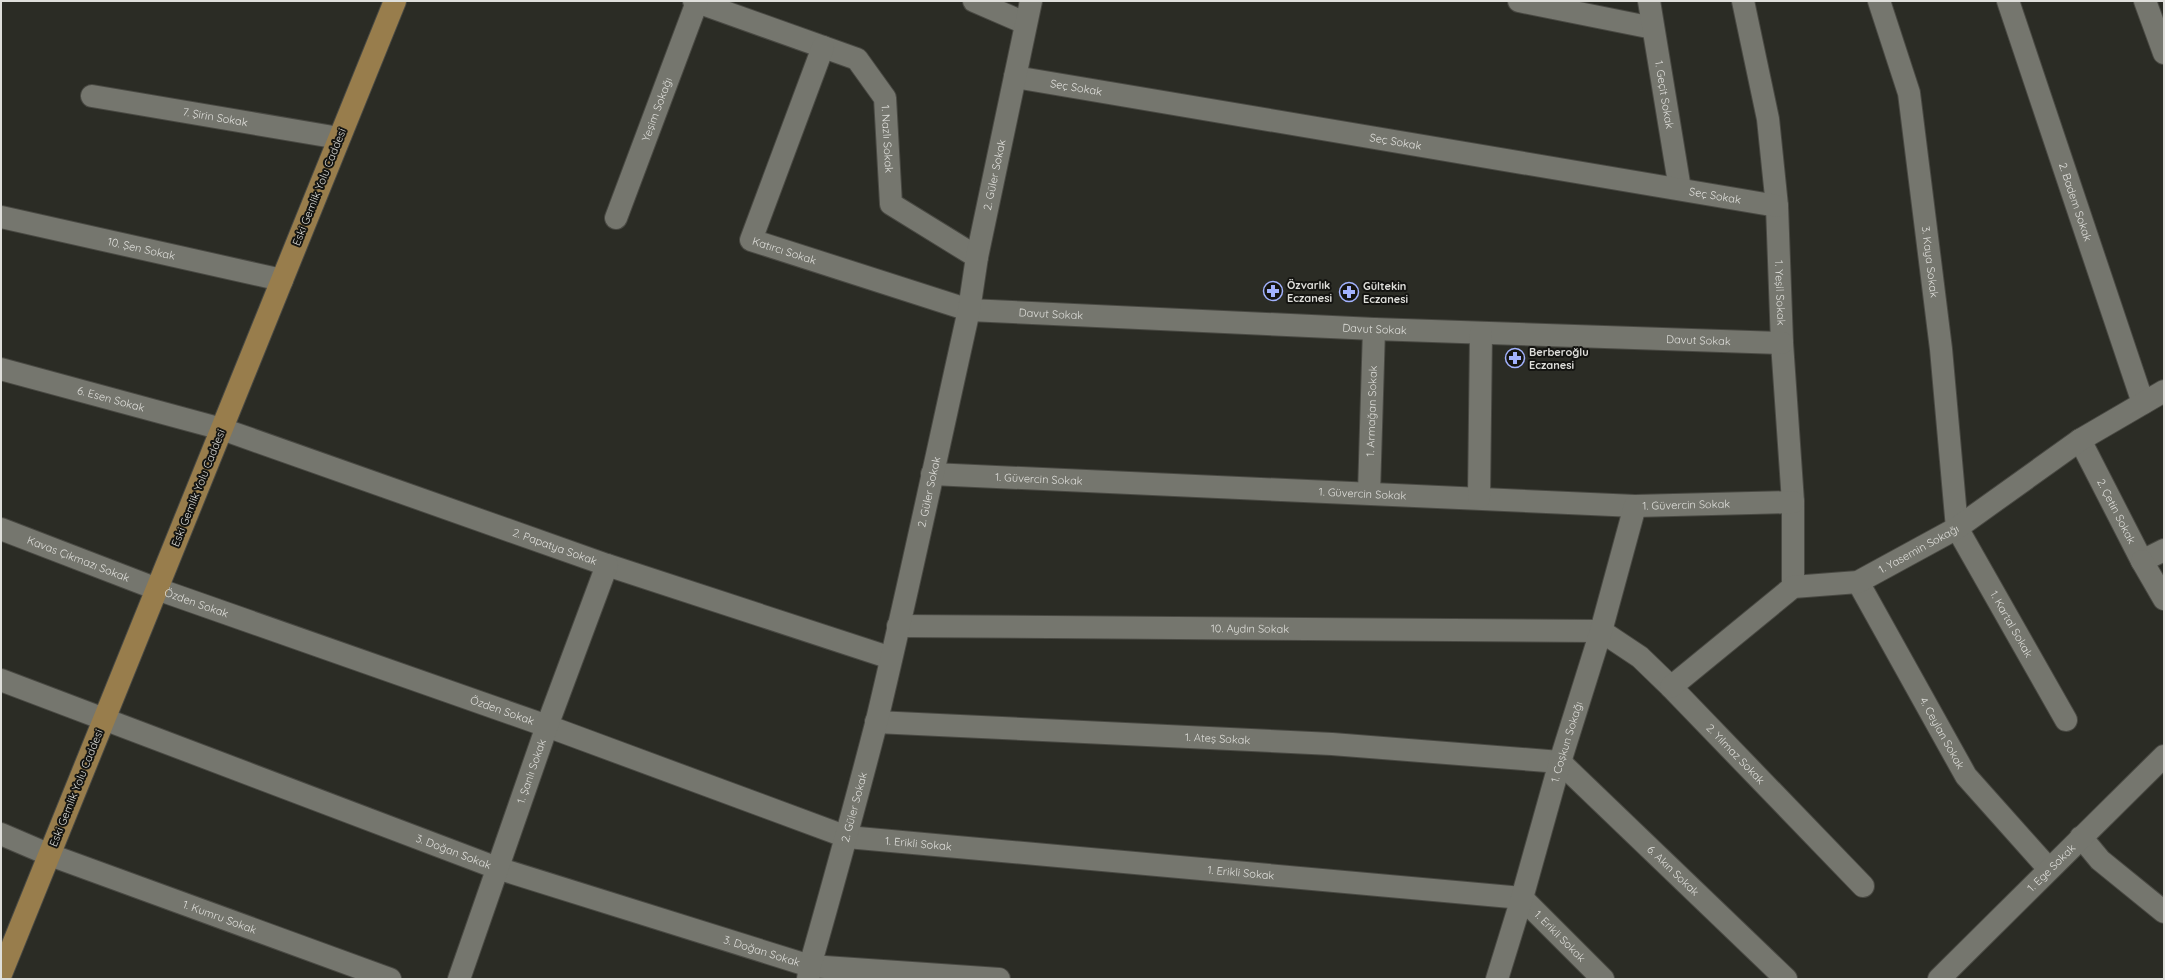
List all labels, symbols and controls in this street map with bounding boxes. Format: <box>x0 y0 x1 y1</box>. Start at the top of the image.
street label: 1. Geçit Sokak <box>1652 60 1677 130</box>
street label: Yeşim Sokağı <box>638 76 675 143</box>
street label: Seç Sokak <box>1049 76 1103 99</box>
street label: 1. Nazlı Sokak <box>878 104 896 173</box>
street label: 7. Şirin Sokak <box>182 105 249 129</box>
street label: Eski Gemlik Yolu Caddesi <box>289 126 349 248</box>
street label: Seç Sokak <box>1369 130 1423 153</box>
street label: 2. Güler Sokak <box>980 138 1009 211</box>
street label: 2. Badem Sokak <box>2056 161 2095 243</box>
street label: Seç Sokak <box>1688 184 1742 207</box>
street label: 3. Kaya Sokak <box>1919 225 1942 299</box>
street label: 10. Şen Sokak <box>106 234 177 263</box>
street label: Katırcı Sokak <box>751 234 818 268</box>
street label: 1. Yeşil Sokak <box>1772 260 1788 326</box>
place label: Özvarlık Eczanesi <box>1287 278 1332 305</box>
place label: Gültekin Eczanesi <box>1363 279 1408 306</box>
pharmacy icon: Özvarlık Eczanesi <box>1262 280 1284 302</box>
pharmacy icon: Gültekin Eczanesi <box>1338 281 1360 303</box>
street label: Davut Sokak <box>1018 305 1084 322</box>
street label: Davut Sokak <box>1342 321 1407 337</box>
street label: Davut Sokak <box>1666 332 1731 348</box>
place label: Berberoğlu Eczanesi <box>1529 345 1589 372</box>
pharmacy icon: Berberoğlu Eczanesi <box>1504 347 1526 369</box>
street label: 1. Armağan Sokak <box>1363 365 1380 457</box>
street label: 6. Esen Sokak <box>76 383 146 415</box>
street label: Eski Gemlik Yolu Caddesi <box>168 427 228 549</box>
street label: 2. Güler Sokak <box>914 455 943 529</box>
street label: 1. Güvercin Sokak <box>995 470 1083 488</box>
street label: 2. Çetin Sokak <box>2094 476 2139 546</box>
street label: 1. Güvercin Sokak <box>1318 485 1407 503</box>
street label: 1. Güvercin Sokak <box>1642 497 1730 513</box>
street label: 1. Yasemin Sokağı <box>1876 521 1961 576</box>
street label: 2. Papatya Sokak <box>511 525 599 568</box>
street label: Kavas Çıkmazı Sokak <box>25 533 132 585</box>
street label: Özden Sokak <box>163 585 231 621</box>
street label: 1. Kartal Sokak <box>1987 588 2036 660</box>
street label: 10. Aydın Sokak <box>1211 621 1289 636</box>
street label: Özden Sokak <box>468 693 536 728</box>
street label: 4. Ceylan Sokak <box>1917 695 1968 772</box>
street label: 1. Coşkun Sokağı <box>1548 700 1586 784</box>
street label: 2. Yılmaz Sokak <box>1703 721 1768 787</box>
street label: Eski Gemlik Yolu Caddesi <box>46 727 106 849</box>
street label: 1. Ateş Sokak <box>1185 730 1251 747</box>
street label: 1. Şanlı Sokak <box>514 737 549 805</box>
street label: 2. Güler Sokak <box>838 770 870 844</box>
street label: 3. Doğan Sokak <box>414 831 493 872</box>
street label: 1. Erikli Sokak <box>884 833 952 853</box>
street label: 1. Ege Sokak <box>2024 841 2078 895</box>
street label: 6. Akın Sokak <box>1644 842 1702 899</box>
street label: 1. Erikli Sokak <box>1207 863 1275 883</box>
street label: 1. Kumru Sokak <box>181 897 259 937</box>
street label: 1. Erikli Sokak <box>1531 907 1589 965</box>
street label: 3. Doğan Sokak <box>722 932 802 970</box>

